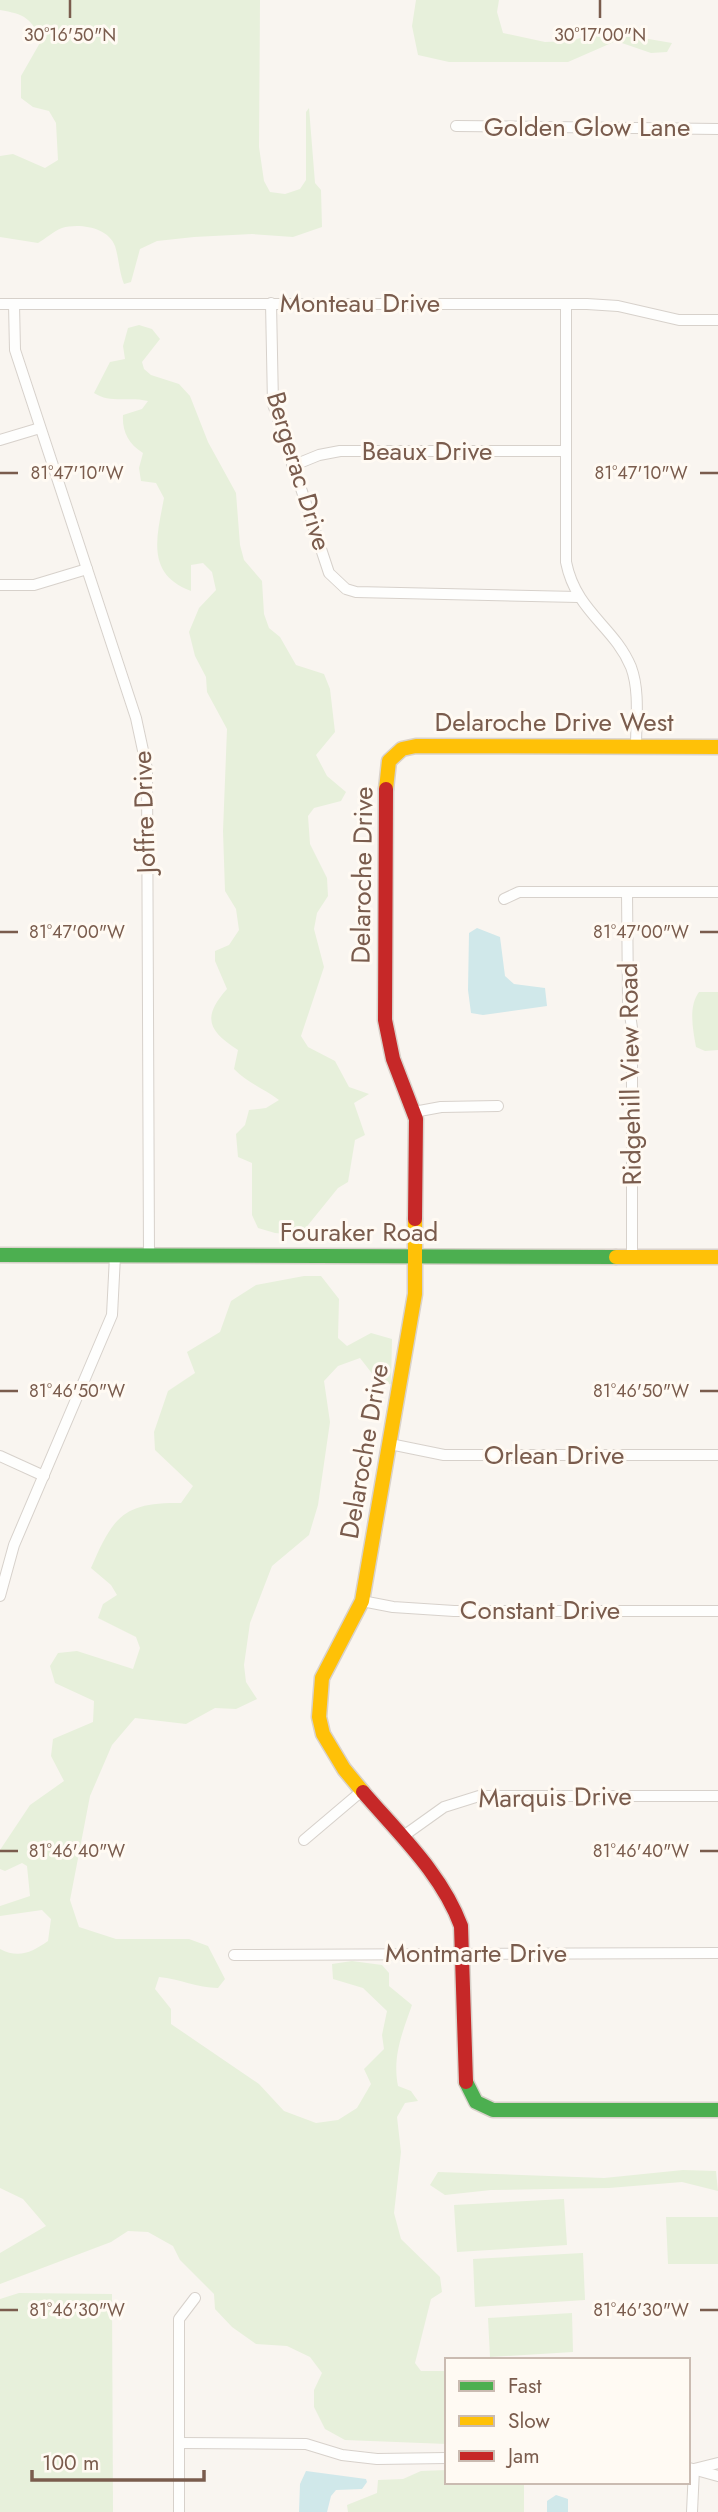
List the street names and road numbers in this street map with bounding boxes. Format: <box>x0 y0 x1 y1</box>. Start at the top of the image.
street label: Golden Glow Lane <box>484 108 690 146</box>
street label: Monteau Drive <box>280 284 440 322</box>
street label: Bergerac Drive <box>257 387 341 555</box>
street label: Beaux Drive <box>362 432 492 470</box>
street label: Delaroche Drive West <box>435 703 674 741</box>
street label: Joffre Drive <box>123 750 165 877</box>
street label: Delaroche Drive <box>341 786 383 964</box>
street label: Ridgehill View Road <box>609 962 651 1186</box>
street label: Fouraker Road <box>280 1213 438 1251</box>
street label: Delaroche Drive <box>330 1360 398 1542</box>
street label: Orlean Drive <box>484 1436 624 1474</box>
street label: Constant Drive <box>460 1591 620 1629</box>
street label: Marquis Drive <box>478 1777 632 1817</box>
street label: Montmarte Drive <box>385 1934 567 1972</box>

